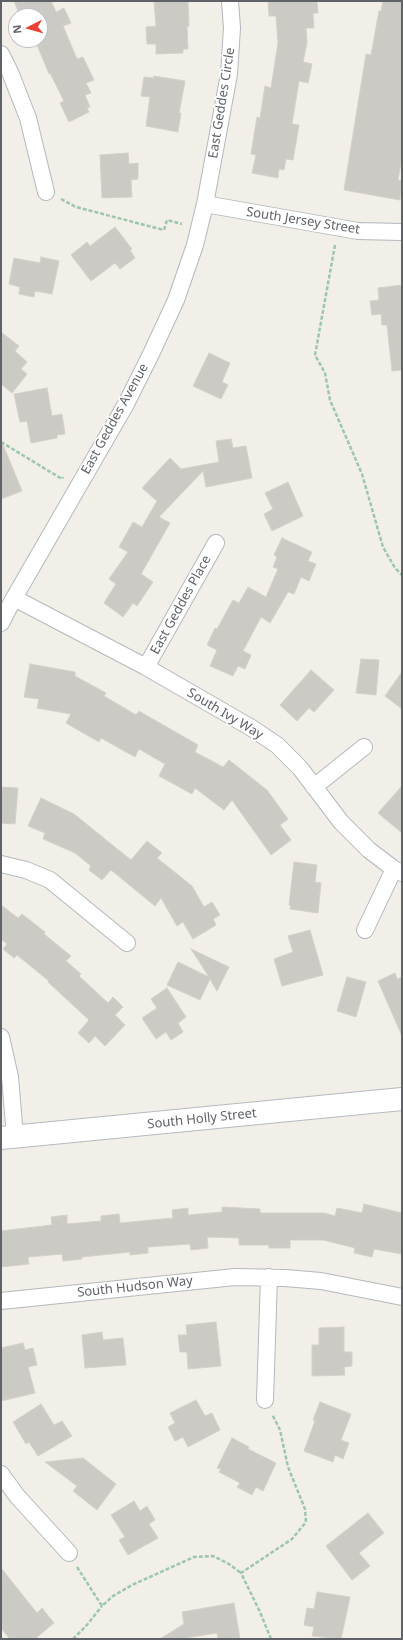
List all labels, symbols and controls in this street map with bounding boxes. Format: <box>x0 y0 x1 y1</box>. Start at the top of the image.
north arrow <box>8 8 48 48</box>
text: N <box>9 24 24 34</box>
street label: East Geddes Circle <box>206 46 238 160</box>
street label: South Jersey Street <box>245 204 361 238</box>
street label: East Geddes Avenue <box>78 361 152 477</box>
street label: East Geddes Place <box>147 553 215 657</box>
street label: South Ivy Way <box>184 685 266 743</box>
street label: South Holly Street <box>147 1106 257 1132</box>
street label: South Hudson Way <box>76 1273 194 1301</box>

